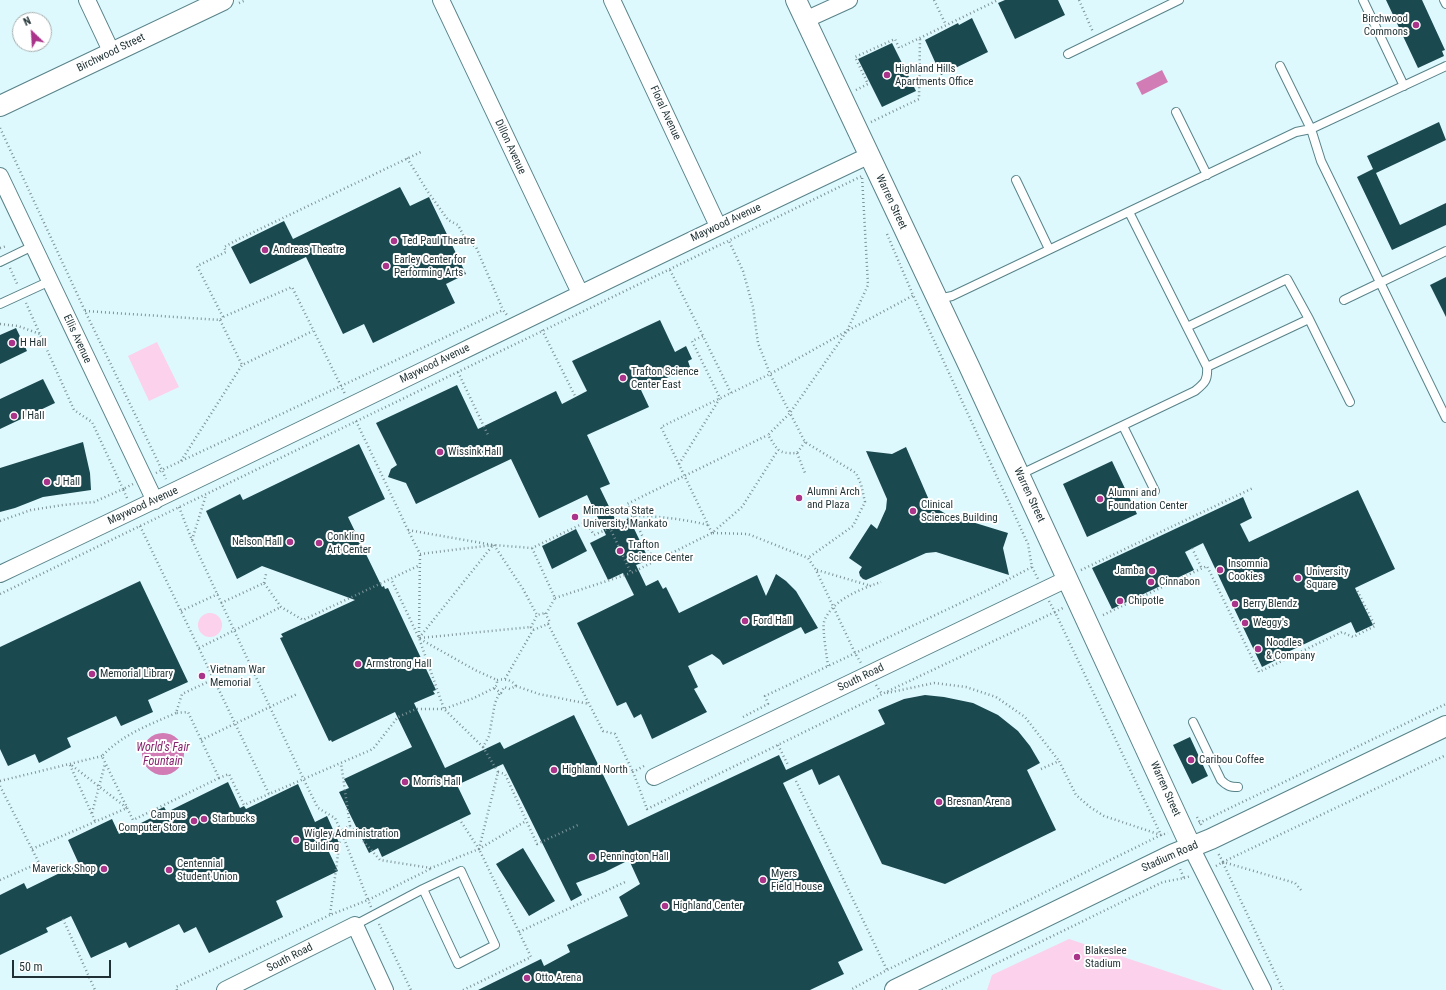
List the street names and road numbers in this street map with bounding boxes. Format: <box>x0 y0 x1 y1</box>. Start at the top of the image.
street label: Birchwood Street <box>75 31 147 75</box>
street label: Floral Avenue <box>647 84 683 142</box>
street label: Dillon Avenue <box>492 118 528 176</box>
street label: Warren Street <box>873 173 909 231</box>
street label: Maywood Avenue <box>689 201 763 245</box>
street label: Ellis Avenue <box>60 313 94 365</box>
street label: Maywood Avenue <box>398 341 472 387</box>
street label: Warren Street <box>1011 466 1047 524</box>
street label: Maywood Avenue <box>106 484 180 528</box>
street label: South Road <box>836 661 886 695</box>
street label: Warren Street <box>1147 759 1183 819</box>
street label: Stadium Road <box>1140 839 1200 875</box>
street label: South Road <box>265 941 315 975</box>

